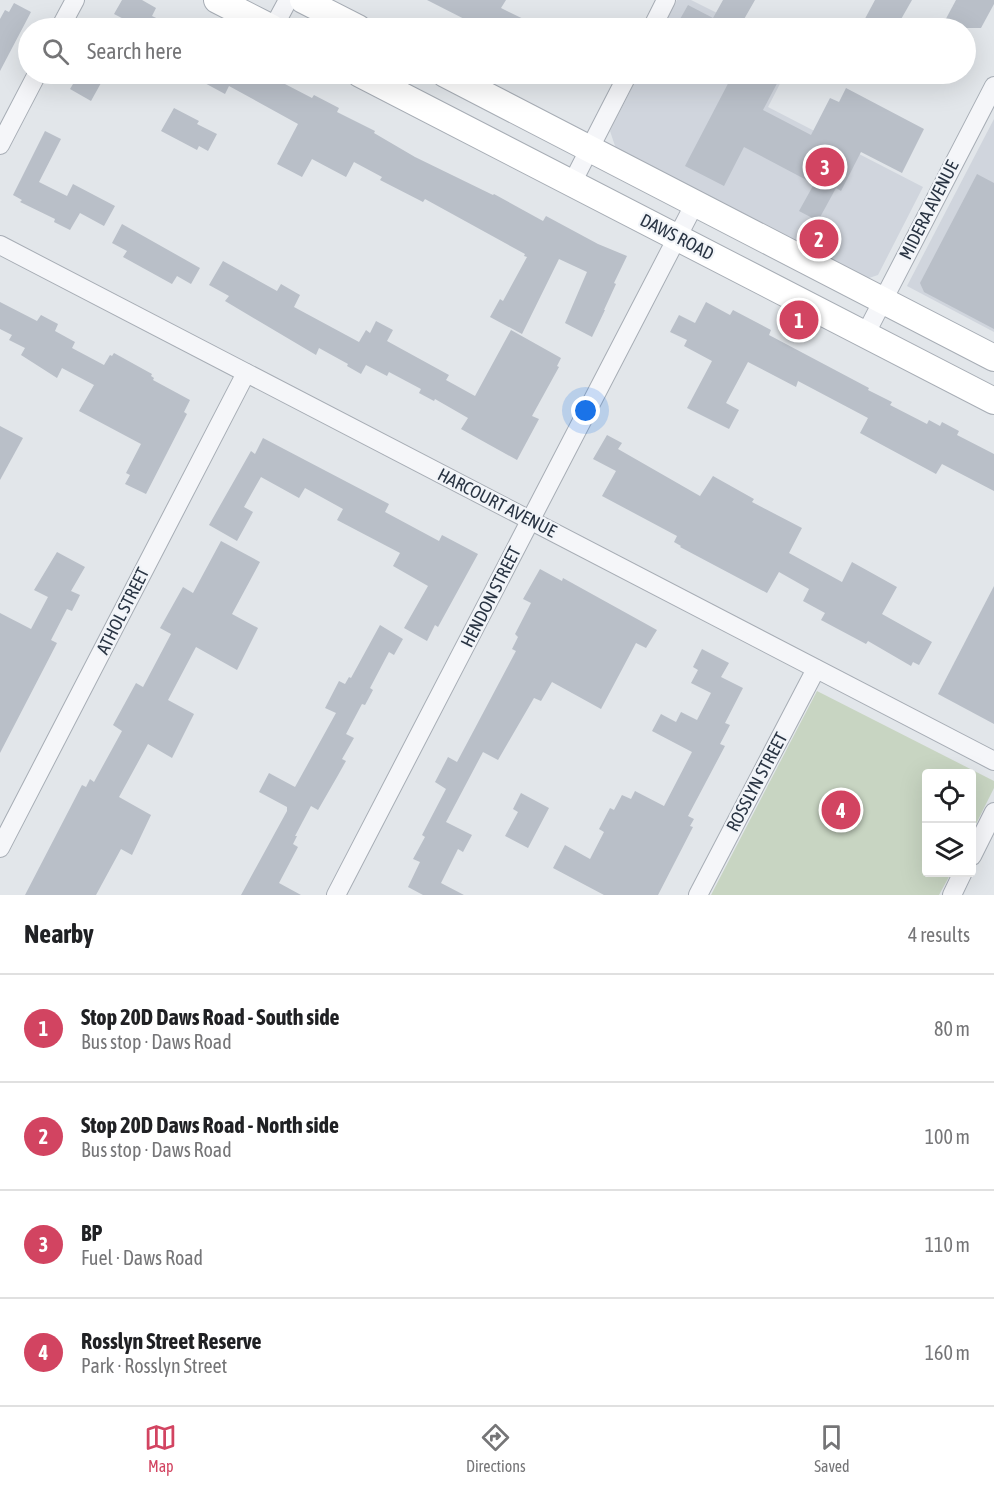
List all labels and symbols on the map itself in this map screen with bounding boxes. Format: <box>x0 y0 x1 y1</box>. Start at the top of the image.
pin: 3 <box>806 144 844 190</box>
street label: MIDERA AVENUE <box>895 156 963 263</box>
street label: DAWS ROAD <box>637 209 718 264</box>
pin: 2 <box>800 216 838 262</box>
pin: 1 <box>780 298 818 342</box>
your location <box>571 396 600 425</box>
street label: HARCOURT AVENUE <box>434 464 560 542</box>
street label: HENDON STREET <box>456 543 525 651</box>
street label: ATHOL STREET <box>92 564 153 657</box>
street label: ROSSLYN STREET <box>722 729 791 835</box>
pin: 4 <box>822 788 860 832</box>

